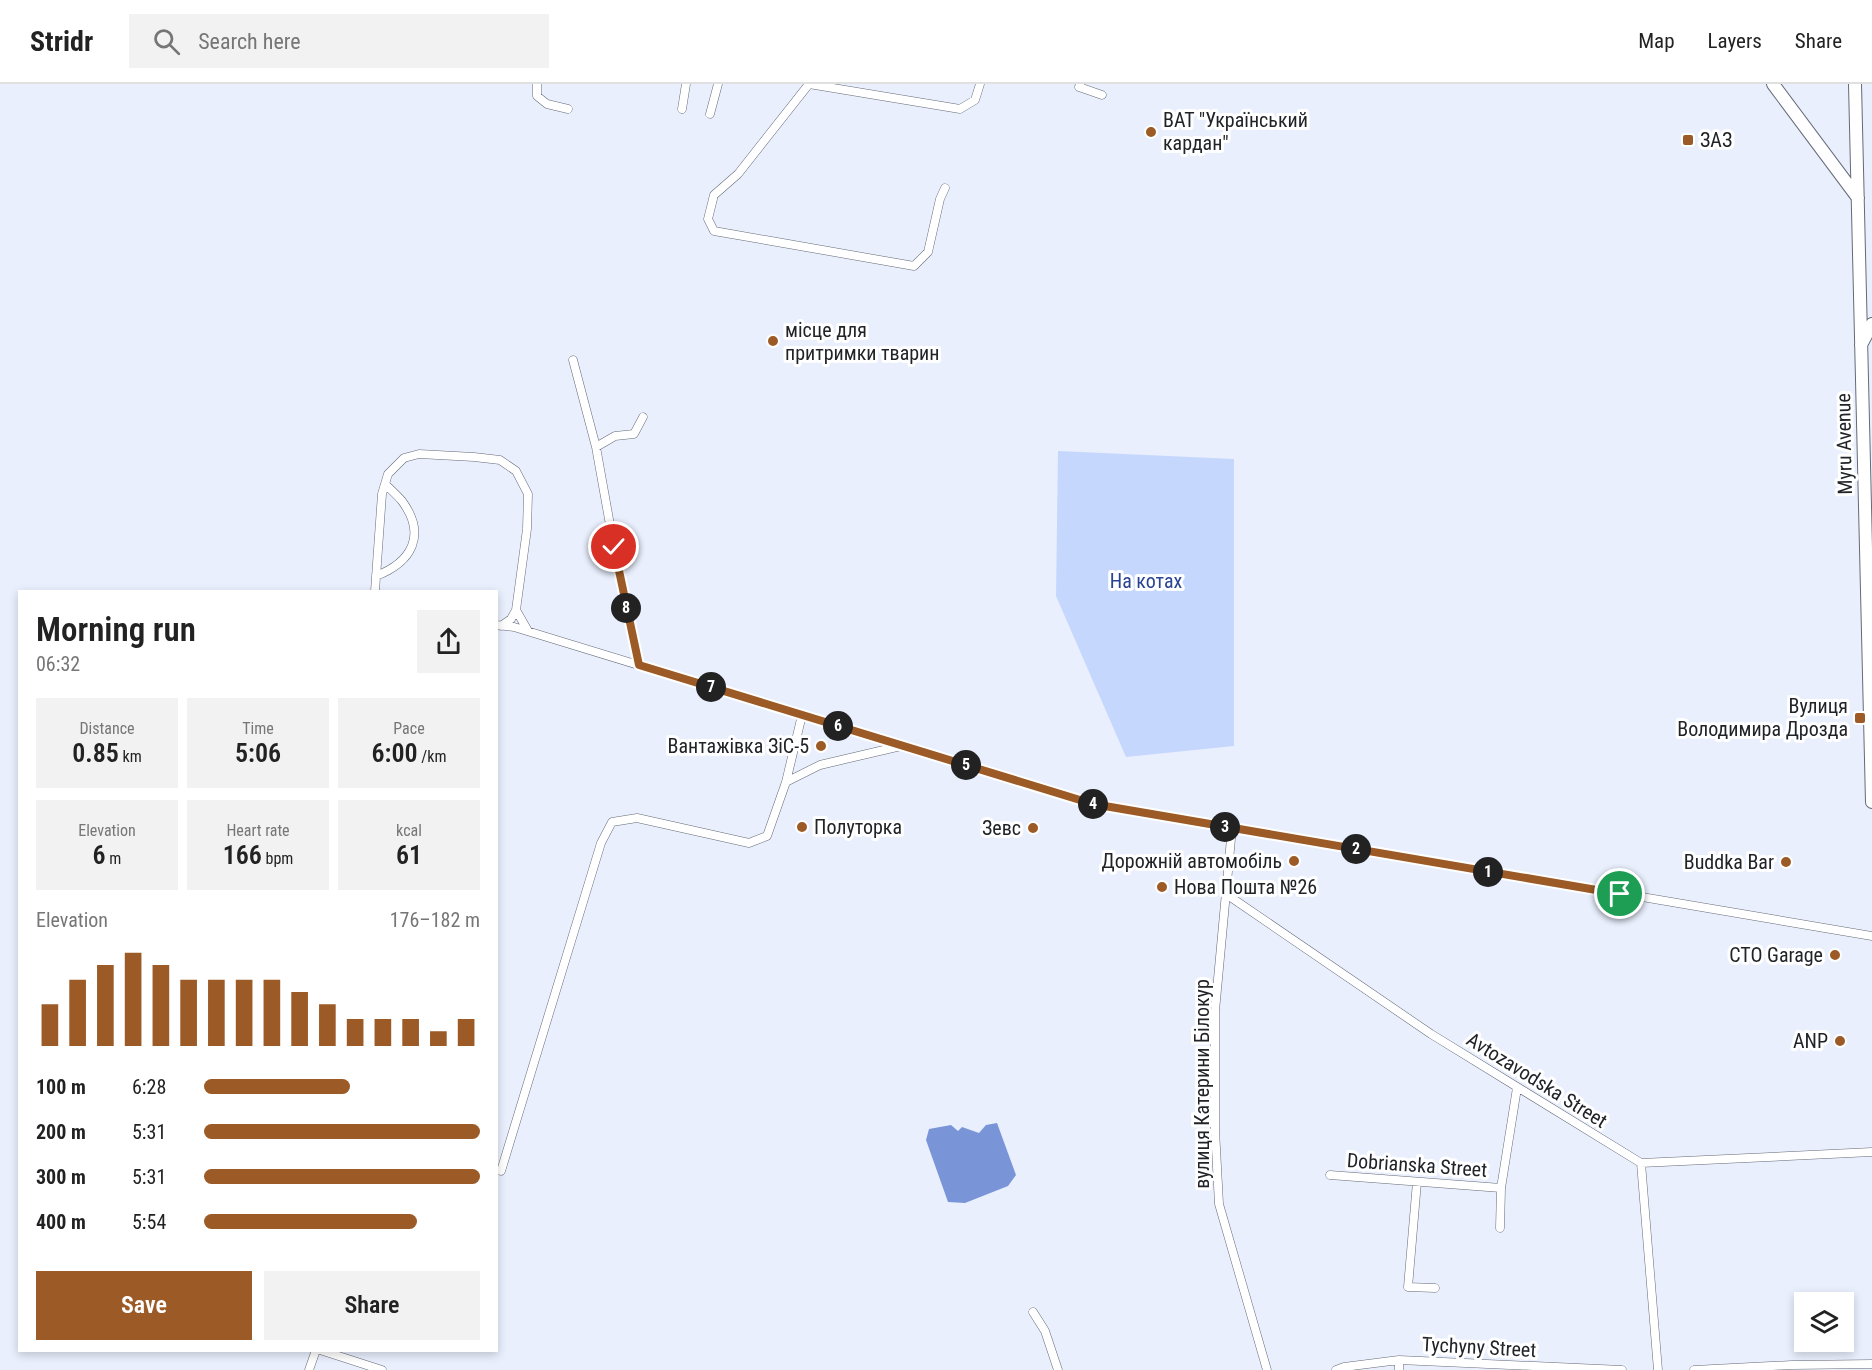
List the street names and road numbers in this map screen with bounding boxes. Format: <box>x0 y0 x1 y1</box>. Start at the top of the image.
street label: Myru Avenue <box>1831 393 1857 495</box>
street label: вулиця Катерини Білокур <box>1190 979 1214 1189</box>
street label: Avtozavodska Street <box>1462 1027 1612 1133</box>
street label: Dobrianska Street <box>1346 1148 1488 1182</box>
street label: Tychyny Street <box>1421 1332 1537 1362</box>

